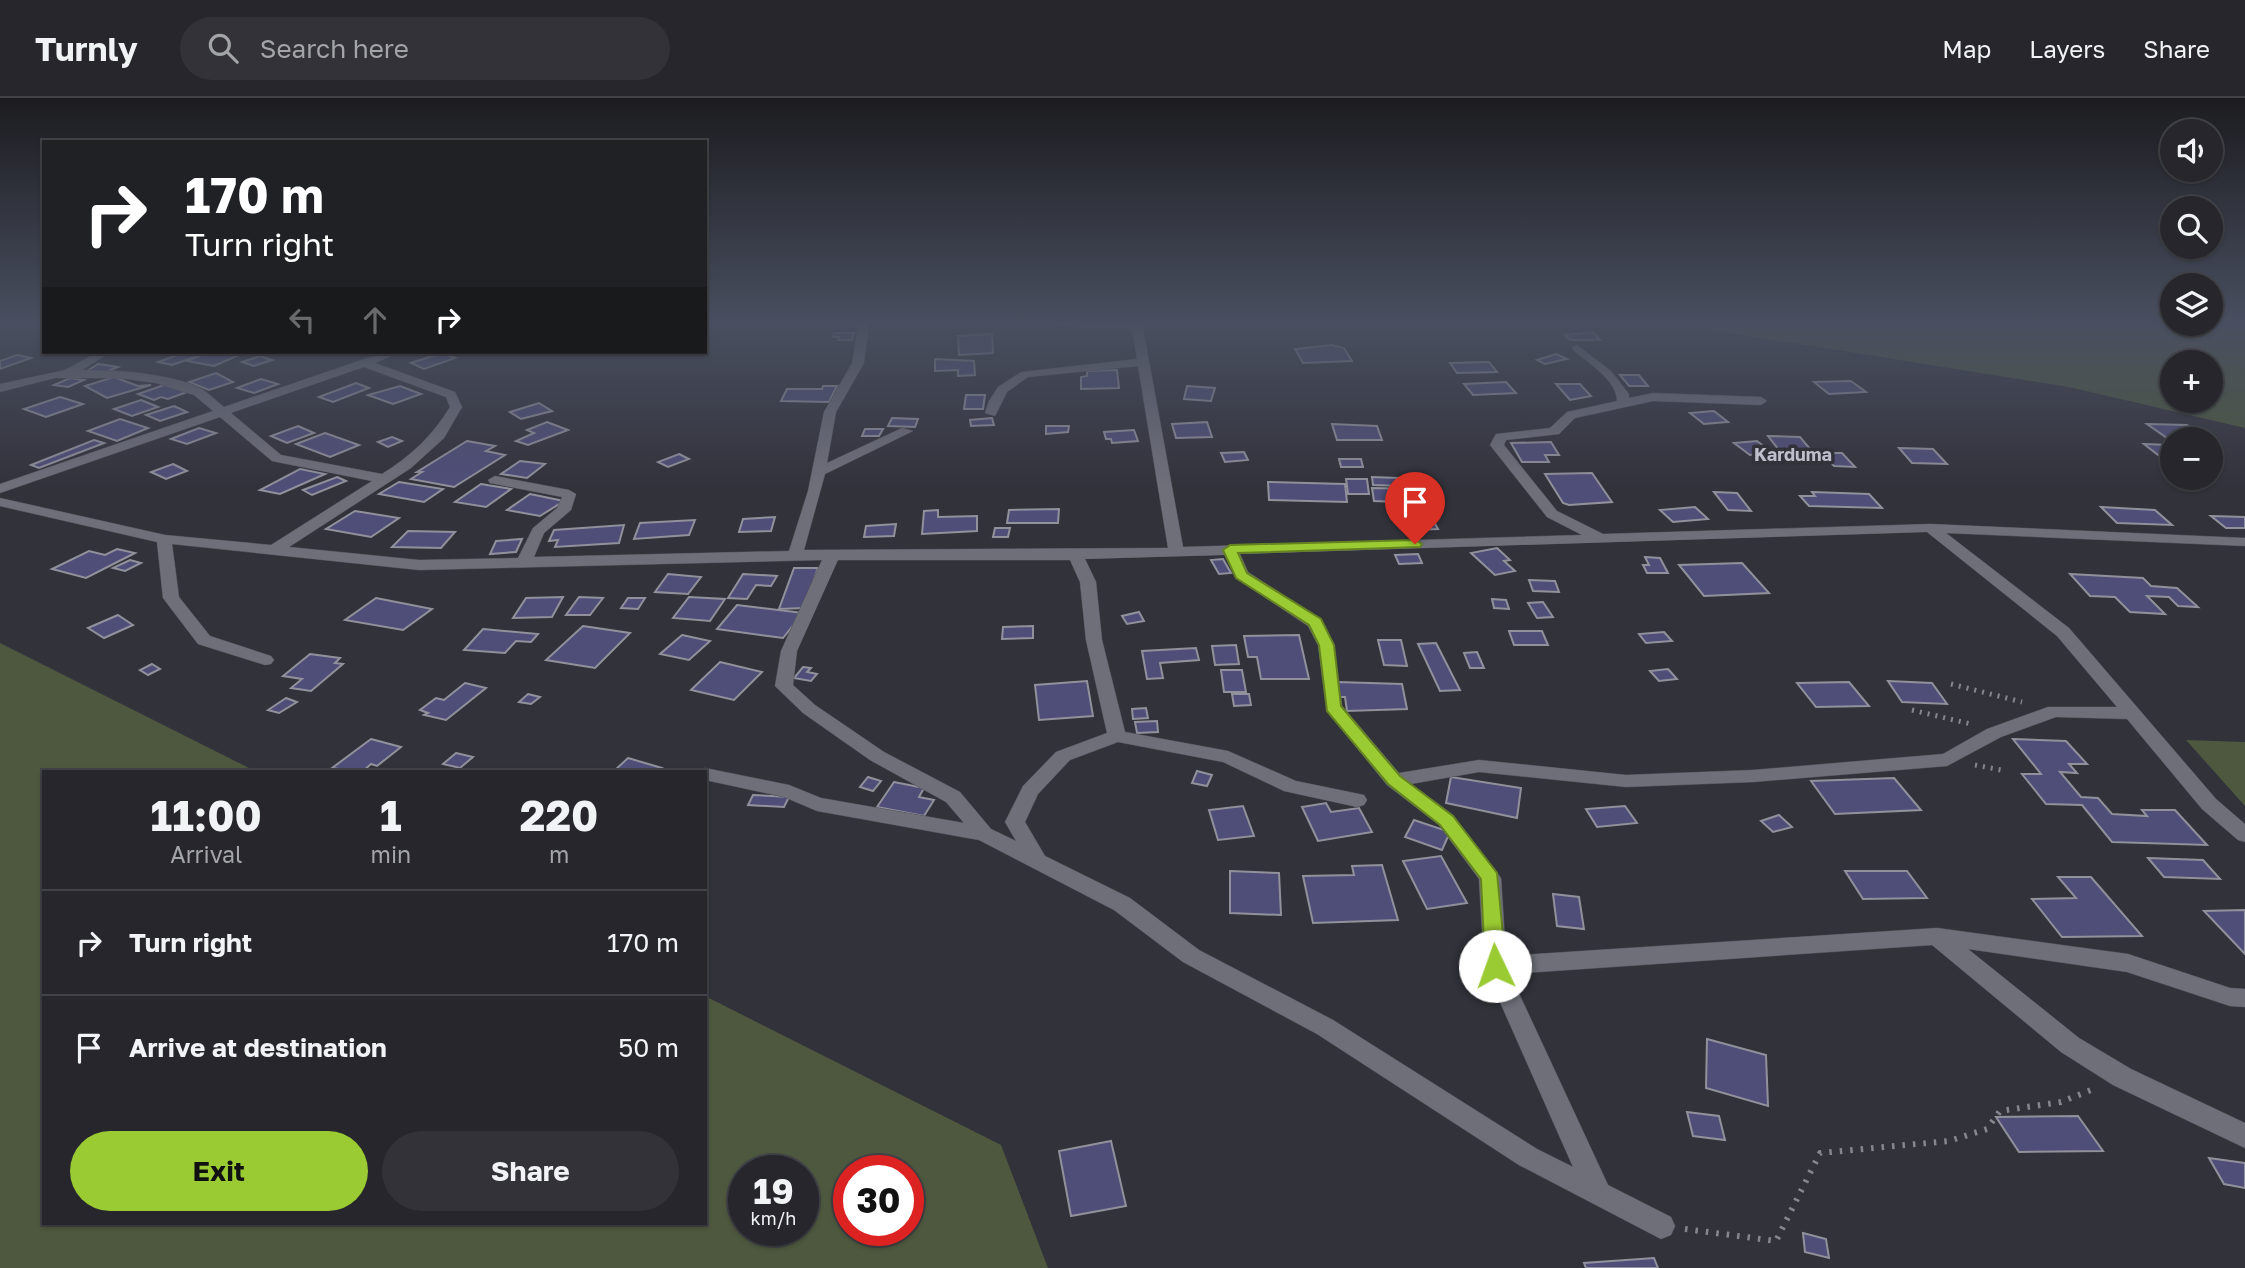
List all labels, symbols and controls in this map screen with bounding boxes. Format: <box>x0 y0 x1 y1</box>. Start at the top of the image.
search box <box>180 17 670 80</box>
text: Turnly <box>35 29 138 68</box>
icon: search <box>204 29 242 67</box>
text: Search here <box>260 33 409 64</box>
text: Map <box>1942 34 1991 63</box>
text: Layers <box>2029 34 2105 63</box>
text: Share <box>2143 34 2210 63</box>
map controls <box>2160 119 2223 490</box>
button: sound <box>2160 119 2223 182</box>
text: 170 m <box>185 165 324 224</box>
icon: right <box>70 168 161 259</box>
button: search <box>2160 196 2223 259</box>
text: Turn right <box>185 225 334 263</box>
button: layers <box>2160 273 2223 336</box>
icon: left <box>283 301 321 339</box>
icon: ahead <box>356 301 394 339</box>
icon: right <box>429 301 467 339</box>
button: + <box>2160 350 2223 413</box>
button: − <box>2160 427 2223 490</box>
district label: Karduma <box>1754 443 1832 465</box>
pin <box>1385 472 1445 544</box>
icon: arrive <box>1396 483 1434 521</box>
text: 11:00 <box>151 790 262 840</box>
text: 1 <box>380 790 402 840</box>
text: 220 <box>520 790 598 840</box>
text: Arrival <box>170 840 242 868</box>
text: min <box>371 840 411 868</box>
text: m <box>549 840 569 868</box>
icon: right <box>70 924 108 962</box>
text: Turn right <box>129 927 252 958</box>
text: 170 m <box>607 927 679 958</box>
position arrow <box>1458 929 1532 1003</box>
icon: arrive <box>70 1029 108 1067</box>
text: Arrive at destination <box>129 1032 387 1063</box>
text: 50 m <box>618 1032 679 1063</box>
button: Exit <box>70 1131 368 1211</box>
button: Share <box>382 1131 679 1211</box>
speed limit sign: 30 <box>833 1155 924 1246</box>
text: 19 <box>753 1170 794 1212</box>
text: km/h <box>751 1207 796 1229</box>

